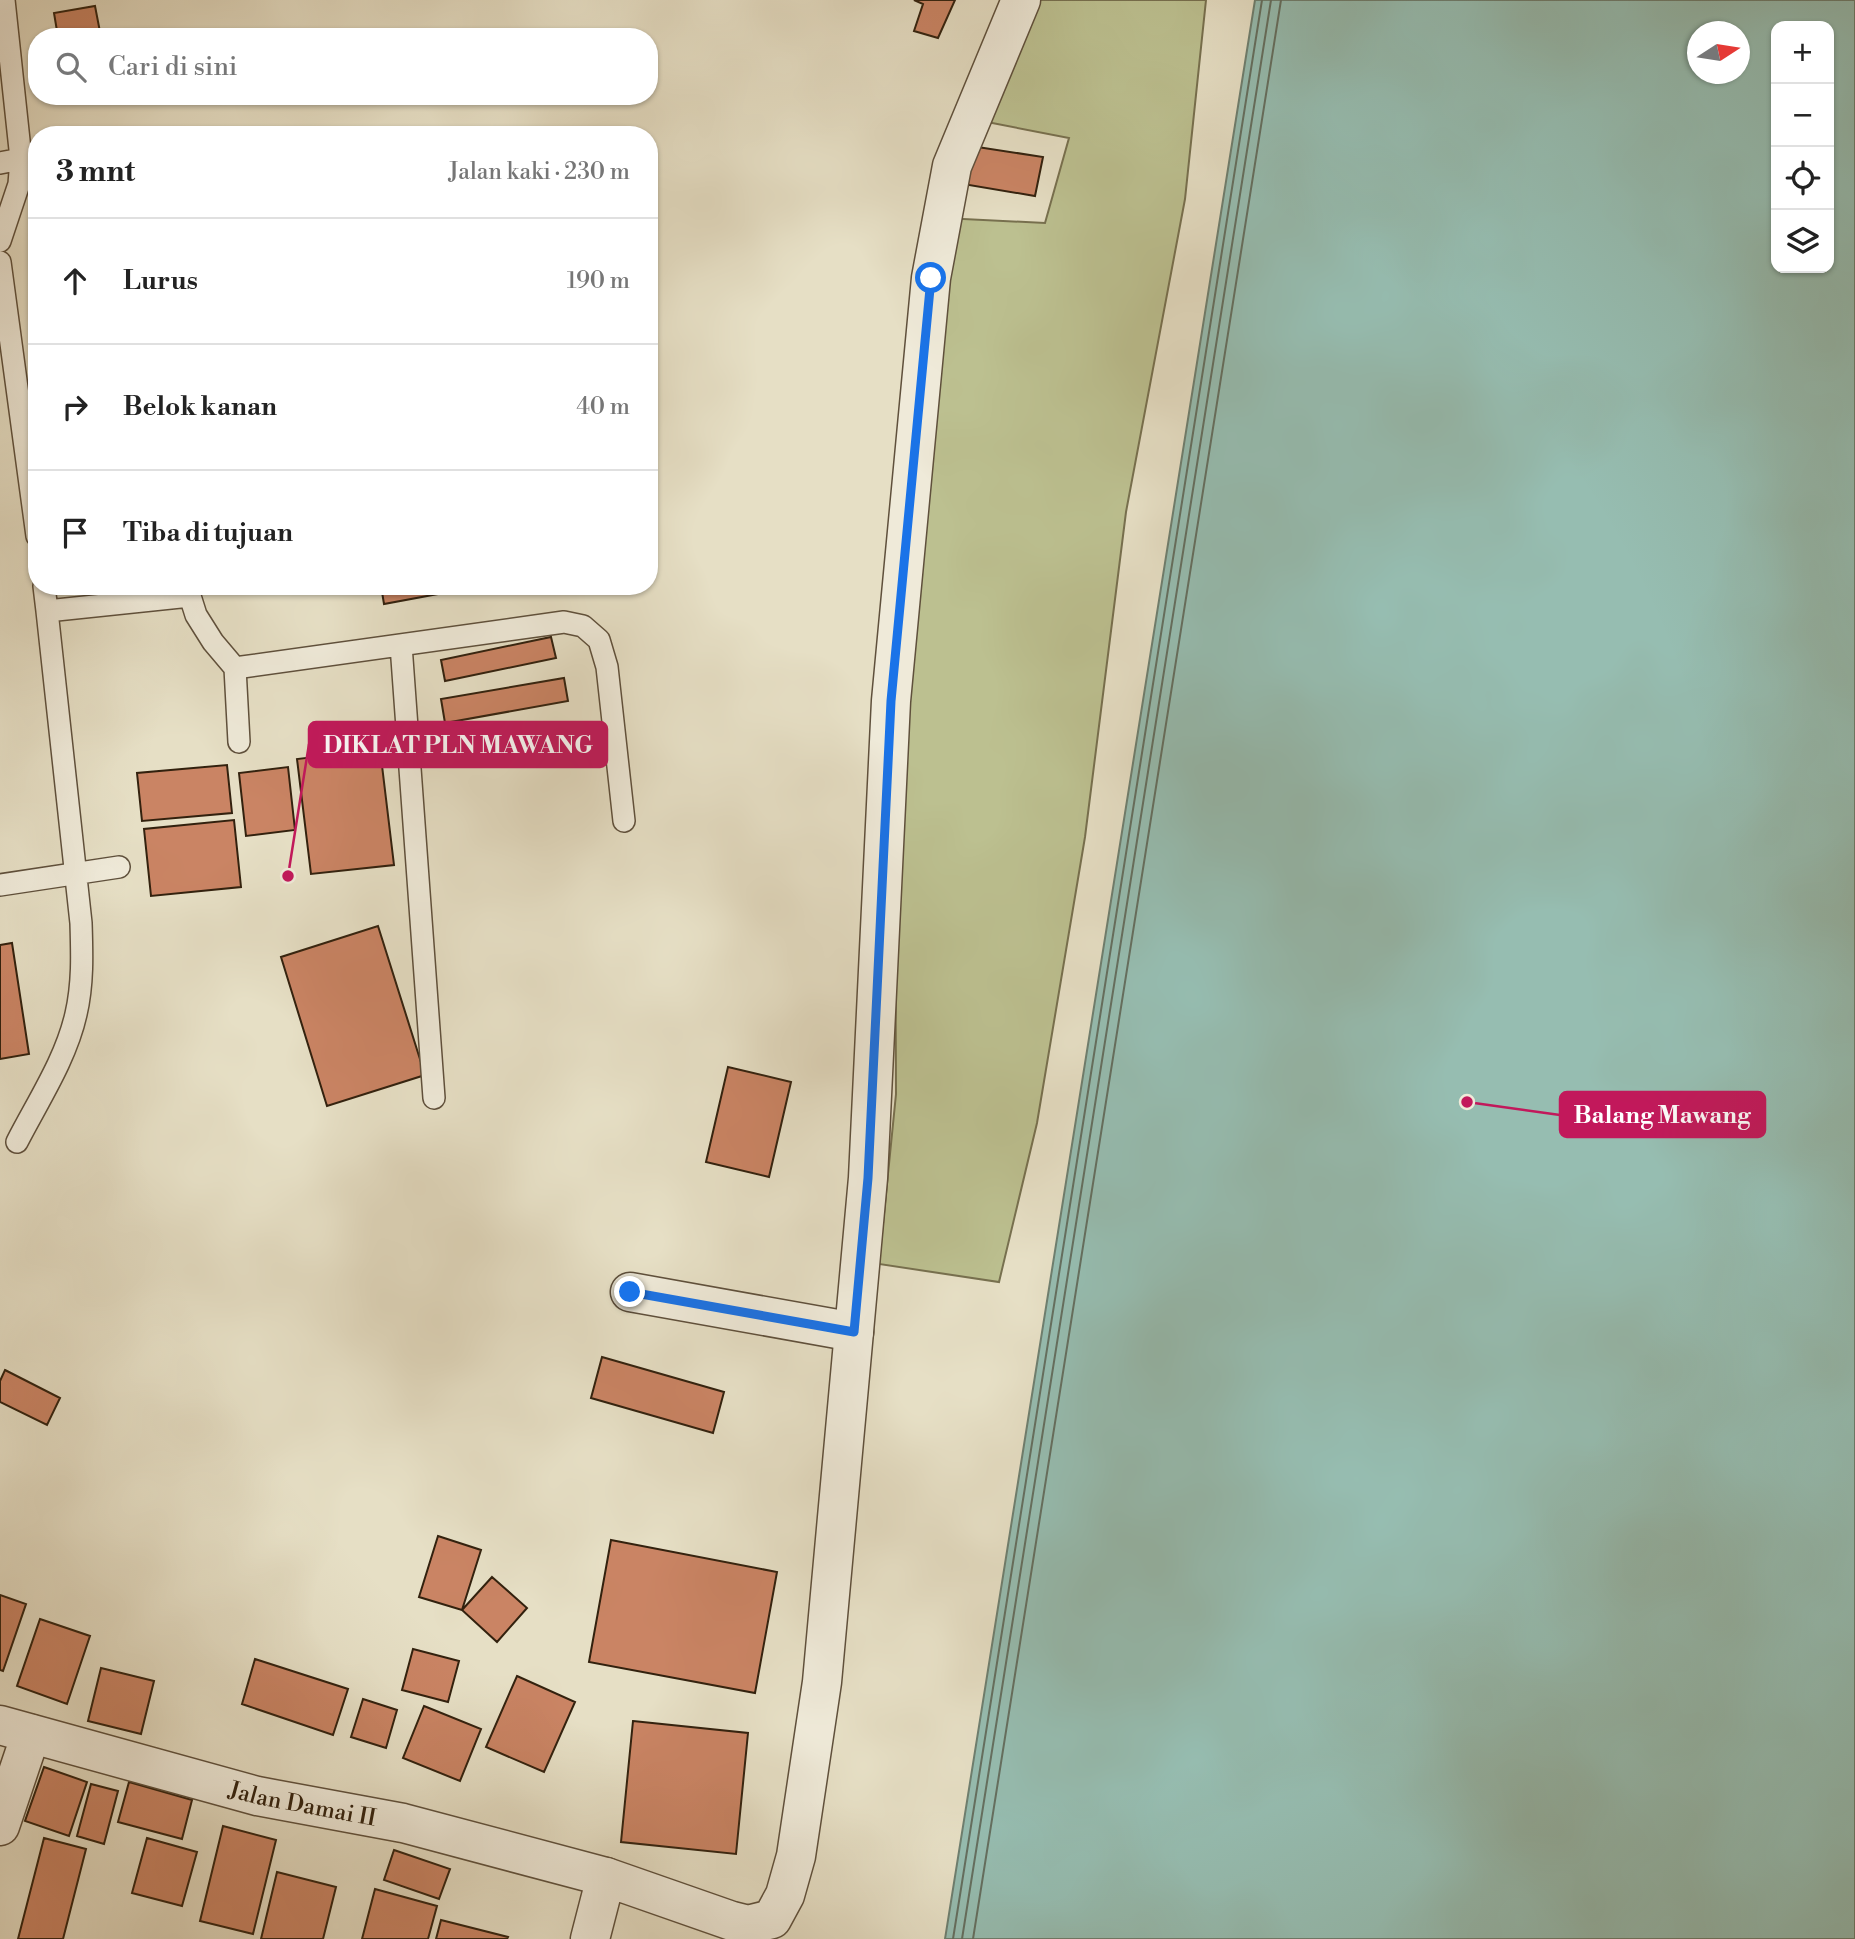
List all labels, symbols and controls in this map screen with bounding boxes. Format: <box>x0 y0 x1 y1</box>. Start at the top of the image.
north arrow <box>1687 21 1750 84</box>
map controls <box>1771 21 1834 273</box>
button: + <box>1771 21 1834 84</box>
search box <box>28 28 658 105</box>
icon: search <box>52 48 90 86</box>
text: Cari di sini <box>108 51 237 83</box>
button: − <box>1771 84 1834 147</box>
button: locate <box>1771 147 1834 210</box>
text: 3 mnt <box>56 153 135 191</box>
text: Jalan kaki · 230 m <box>449 158 630 186</box>
button: layers <box>1771 210 1834 273</box>
icon: ahead <box>56 262 94 300</box>
route start <box>915 262 946 293</box>
text: Lurus <box>123 265 198 297</box>
text: 190 m <box>567 267 630 295</box>
icon: right <box>56 388 94 426</box>
text: Belok kanan <box>123 391 277 423</box>
text: 40 m <box>576 393 630 421</box>
icon: arrive <box>56 514 94 552</box>
text: Tiba di tujuan <box>123 517 293 549</box>
callout: DIKLAT PLN MAWANG <box>309 722 607 767</box>
text: DIKLAT PLN MAWANG <box>323 731 593 761</box>
callout: Balang Mawang <box>1560 1092 1765 1137</box>
text: Balang Mawang <box>1573 1101 1752 1131</box>
route end <box>614 1276 645 1307</box>
street label: Jalan Damai II <box>225 1776 379 1833</box>

